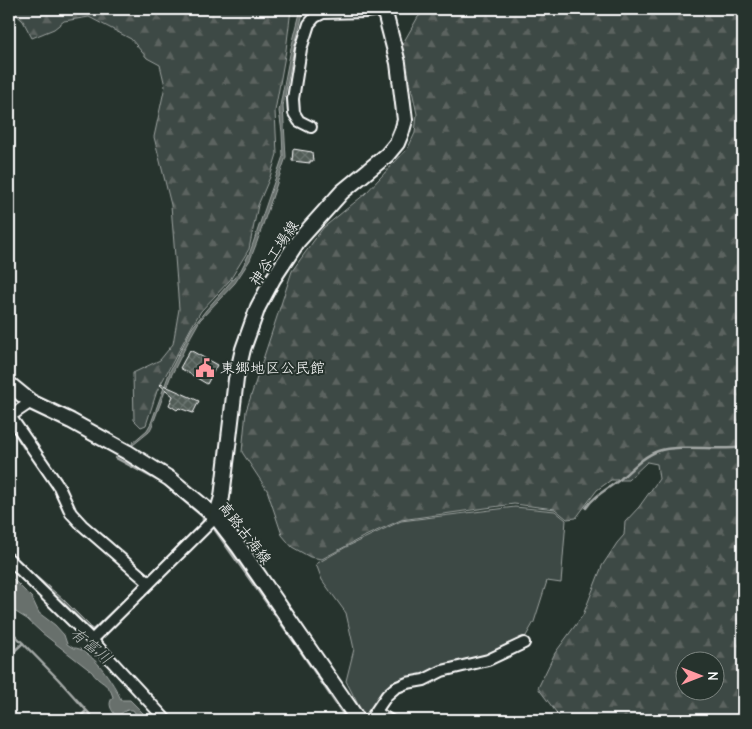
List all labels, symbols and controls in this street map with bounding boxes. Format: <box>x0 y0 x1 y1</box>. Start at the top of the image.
street label: 神谷工場線 <box>246 217 302 289</box>
public building icon: 東郷地区公民館 <box>194 357 216 379</box>
place label: 東郷地区公民館 <box>220 359 325 377</box>
street label: 高路古海線 <box>215 498 275 568</box>
water label: 有富川 <box>67 624 115 668</box>
north arrow <box>674 652 724 702</box>
text: N <box>704 671 721 681</box>

